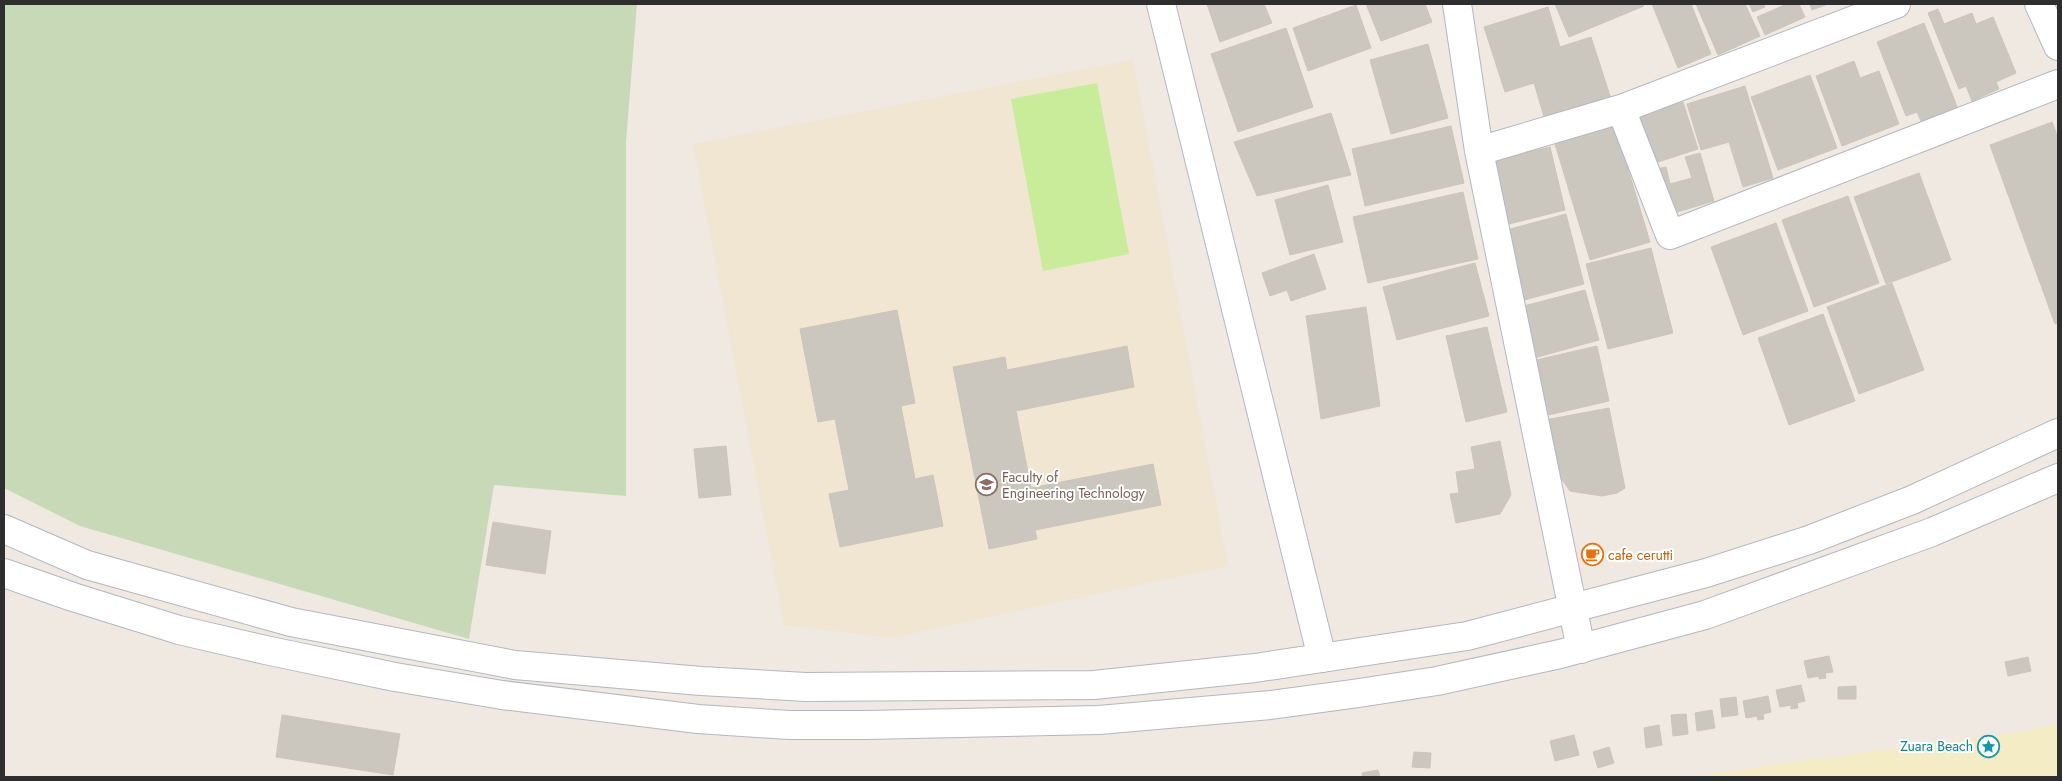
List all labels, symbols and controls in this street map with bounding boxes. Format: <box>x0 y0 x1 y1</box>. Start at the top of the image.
place label: Faculty of Engineering Technology <box>1002 467 1146 503</box>
school or university icon: Faculty of Engineering Technology <box>974 473 998 497</box>
cafe icon: cafe cerutti <box>1580 543 1604 567</box>
place label: cafe cerutti <box>1608 545 1673 565</box>
place icon: Zuara Beach <box>1977 734 2001 758</box>
place label: Zuara Beach <box>1900 736 1973 756</box>

